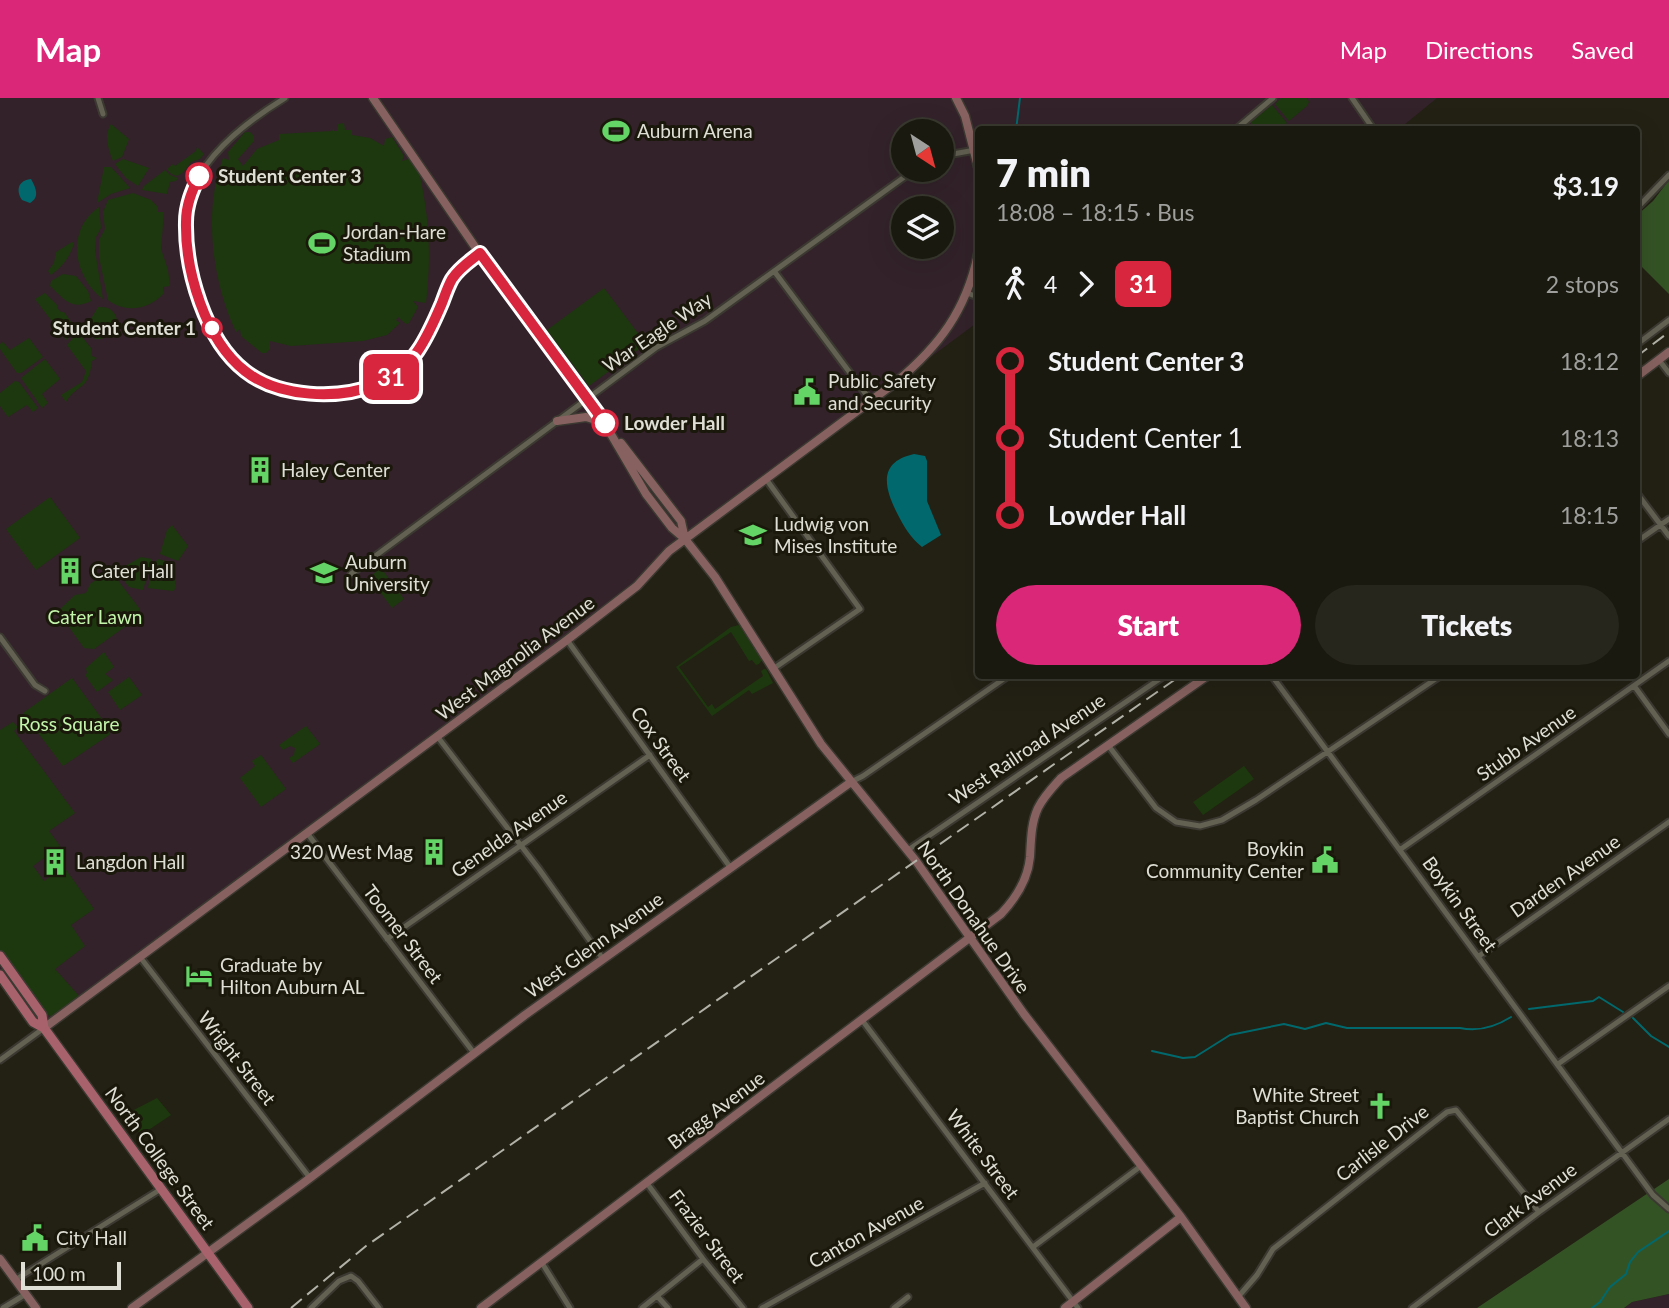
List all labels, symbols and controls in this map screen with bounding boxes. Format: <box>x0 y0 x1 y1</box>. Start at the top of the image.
text: Map <box>35 29 101 69</box>
text: Map <box>1340 35 1387 64</box>
text: Directions <box>1425 35 1533 64</box>
text: Saved <box>1571 35 1634 64</box>
sports icon: Auburn Arena <box>601 116 631 146</box>
place label: Auburn Arena <box>637 119 753 142</box>
north arrow <box>891 119 954 182</box>
map controls <box>891 119 954 259</box>
text: 7 min <box>996 149 1091 195</box>
marker: Student Center 3 <box>186 163 212 189</box>
place label: Student Center 3 <box>218 164 362 187</box>
text: $3.19 <box>1553 170 1619 202</box>
button: layers <box>891 196 954 259</box>
text: 18:08 – 18:15 · Bus <box>996 198 1195 226</box>
place label: Jordan-Hare Stadium <box>343 220 446 265</box>
sports icon: Jordan-Hare Stadium <box>307 228 337 258</box>
icon: walk <box>996 265 1034 303</box>
icon: forward <box>1067 265 1105 303</box>
text: 31 <box>1129 269 1157 298</box>
text: 4 <box>1044 270 1057 298</box>
text: 2 stops <box>1546 270 1619 298</box>
street label: War Eagle Way <box>598 287 716 376</box>
place label: Student Center 1 <box>52 316 196 339</box>
marker: Student Center 1 <box>202 318 222 338</box>
text: Student Center 3 <box>1048 345 1244 377</box>
text: 18:12 <box>1560 347 1619 375</box>
line badge: 31 <box>360 354 422 400</box>
text: 31 <box>377 362 405 391</box>
place label: Public Safety and Security <box>828 369 936 414</box>
public building icon: Public Safety and Security <box>792 377 822 407</box>
marker: Lowder Hall <box>592 410 618 436</box>
place label: Lowder Hall <box>624 411 725 434</box>
text: Student Center 1 <box>1048 422 1243 454</box>
text: 18:13 <box>1560 424 1619 452</box>
building icon: Haley Center <box>245 455 275 485</box>
place label: Haley Center <box>281 458 390 481</box>
text: Lowder Hall <box>1048 499 1186 531</box>
text: 18:15 <box>1560 501 1619 529</box>
place label: Ludwig von Mises Institute <box>774 512 897 557</box>
school or university icon: Ludwig von Mises Institute <box>738 520 768 550</box>
place label: Auburn University <box>345 550 430 595</box>
building icon: Cater Hall <box>55 556 85 586</box>
school or university icon: Auburn University <box>309 558 339 588</box>
place label: Cater Hall <box>91 559 174 582</box>
button: Start <box>996 585 1301 665</box>
button: Tickets <box>1315 585 1619 665</box>
street label: West Magnolia Avenue <box>431 591 598 725</box>
park label: Cater Lawn <box>48 605 142 628</box>
street label: West Railroad Avenue <box>944 688 1109 809</box>
street label: Stubb Avenue <box>1472 700 1580 785</box>
street label: Cox Street <box>626 702 696 786</box>
park label: Ross Square <box>19 712 119 735</box>
street label: Genelda Avenue <box>446 785 571 882</box>
street label: Darden Avenue <box>1505 829 1624 922</box>
street label: North Donahue Drive <box>913 836 1036 997</box>
building icon: 320 West Mag <box>419 837 449 867</box>
place label: Boykin Community Center <box>1146 837 1304 882</box>
place label: 320 West Mag <box>290 840 413 863</box>
public building icon: Boykin Community Center <box>1310 845 1340 875</box>
building icon: Langdon Hall <box>40 847 70 877</box>
place label: Langdon Hall <box>76 850 185 873</box>
street label: Boykin Street <box>1418 852 1503 956</box>
street label: Toomer Street <box>359 880 448 988</box>
street label: West Glenn Avenue <box>520 887 667 1002</box>
place label: Graduate by Hilton Auburn AL <box>220 953 365 998</box>
hotel icon: Graduate by Hilton Auburn AL <box>184 961 214 991</box>
street label: Wright Street <box>194 1006 281 1109</box>
street label: Bragg Avenue <box>663 1066 769 1153</box>
street label: North College Street <box>101 1082 220 1234</box>
place label: White Street Baptist Church <box>1235 1083 1359 1128</box>
church icon: White Street Baptist Church <box>1365 1091 1395 1121</box>
street label: Carlisle Drive <box>1331 1099 1433 1186</box>
street label: White Street <box>942 1104 1025 1203</box>
street label: Clark Avenue <box>1479 1157 1581 1242</box>
street label: Frazier Street <box>665 1185 750 1287</box>
street label: Canton Avenue <box>804 1191 927 1273</box>
public building icon: City Hall <box>20 1223 50 1253</box>
place label: City Hall <box>56 1226 127 1249</box>
scale bar <box>21 1259 121 1291</box>
text: 100 m <box>32 1262 86 1285</box>

